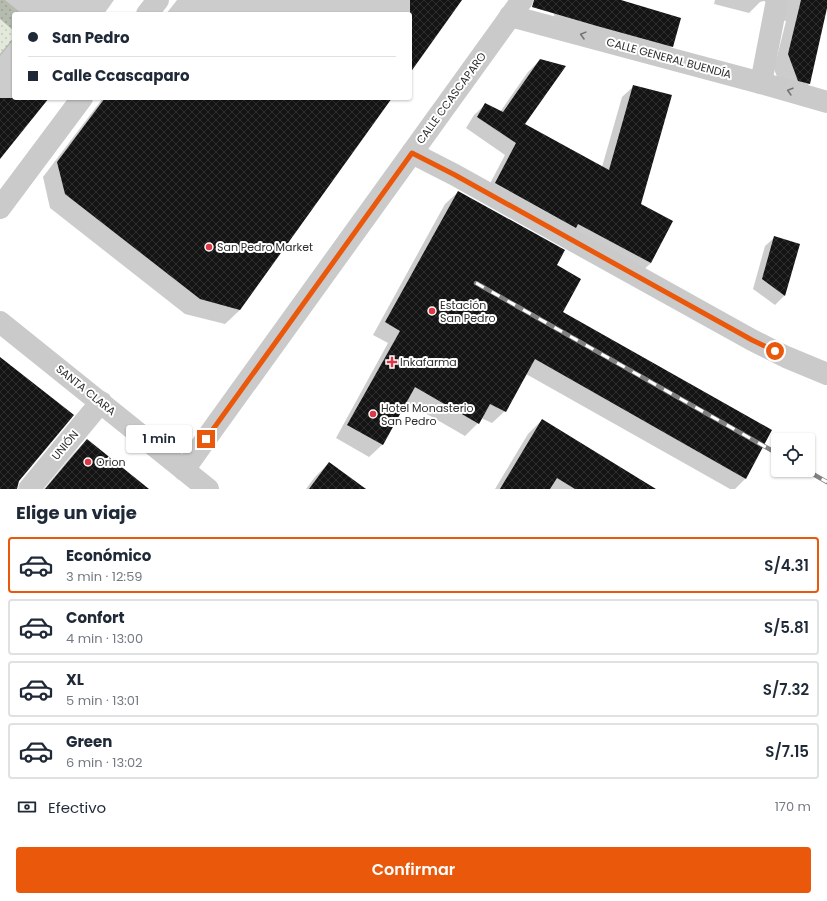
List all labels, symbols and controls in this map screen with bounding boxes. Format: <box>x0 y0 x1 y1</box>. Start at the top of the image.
text: San Pedro <box>52 27 129 48</box>
one-way arrow <box>580 32 586 40</box>
street label: CALLE GENERAL BUENDÍA <box>605 34 734 83</box>
street label: CALLE CCASCAPARO <box>412 49 490 147</box>
text: Calle Ccascaparo <box>52 65 190 86</box>
one-way arrow <box>786 87 793 96</box>
place label: San Pedro Market <box>217 239 313 255</box>
marker: San Pedro Market <box>204 242 214 252</box>
place label: Estación San Pedro <box>440 297 496 326</box>
marker: Estación San Pedro <box>427 306 437 316</box>
route start <box>766 342 784 360</box>
place label: Inkafarma <box>400 354 457 370</box>
marker: Inkafarma <box>387 357 397 367</box>
street label: SANTA CLARA <box>53 361 120 419</box>
place label: Hotel Monasterio San Pedro <box>381 400 474 429</box>
marker: Hotel Monasterio San Pedro <box>368 409 378 419</box>
callout: 1 min <box>126 425 192 453</box>
street label: UNIÓN <box>48 427 82 463</box>
text: 1 min <box>142 429 176 448</box>
route end <box>197 430 215 448</box>
map controls <box>771 433 815 477</box>
button: locate <box>771 433 815 477</box>
place label: Orion <box>96 454 126 470</box>
marker: Orion <box>83 457 93 467</box>
text: Elige un viaje <box>16 500 137 525</box>
text: Económico <box>66 545 151 566</box>
icon: car <box>18 547 54 583</box>
text: S/4.31 <box>764 555 809 576</box>
text: 3 min · 12:59 <box>66 567 143 586</box>
text: Confort <box>66 607 125 628</box>
icon: car <box>18 609 54 645</box>
text: S/5.81 <box>764 617 809 638</box>
text: 4 min · 13:00 <box>66 629 143 648</box>
text: XL <box>66 669 84 690</box>
icon: car <box>18 671 54 707</box>
text: S/7.32 <box>763 679 809 700</box>
text: 5 min · 13:01 <box>66 691 139 710</box>
text: Green <box>66 731 112 752</box>
icon: car <box>18 733 54 769</box>
text: S/7.15 <box>765 741 809 762</box>
text: 6 min · 13:02 <box>66 753 143 772</box>
icon: cash <box>16 796 38 818</box>
text: Efectivo <box>48 797 106 818</box>
text: 170 m <box>775 797 811 816</box>
button: Confirmar <box>16 847 811 893</box>

